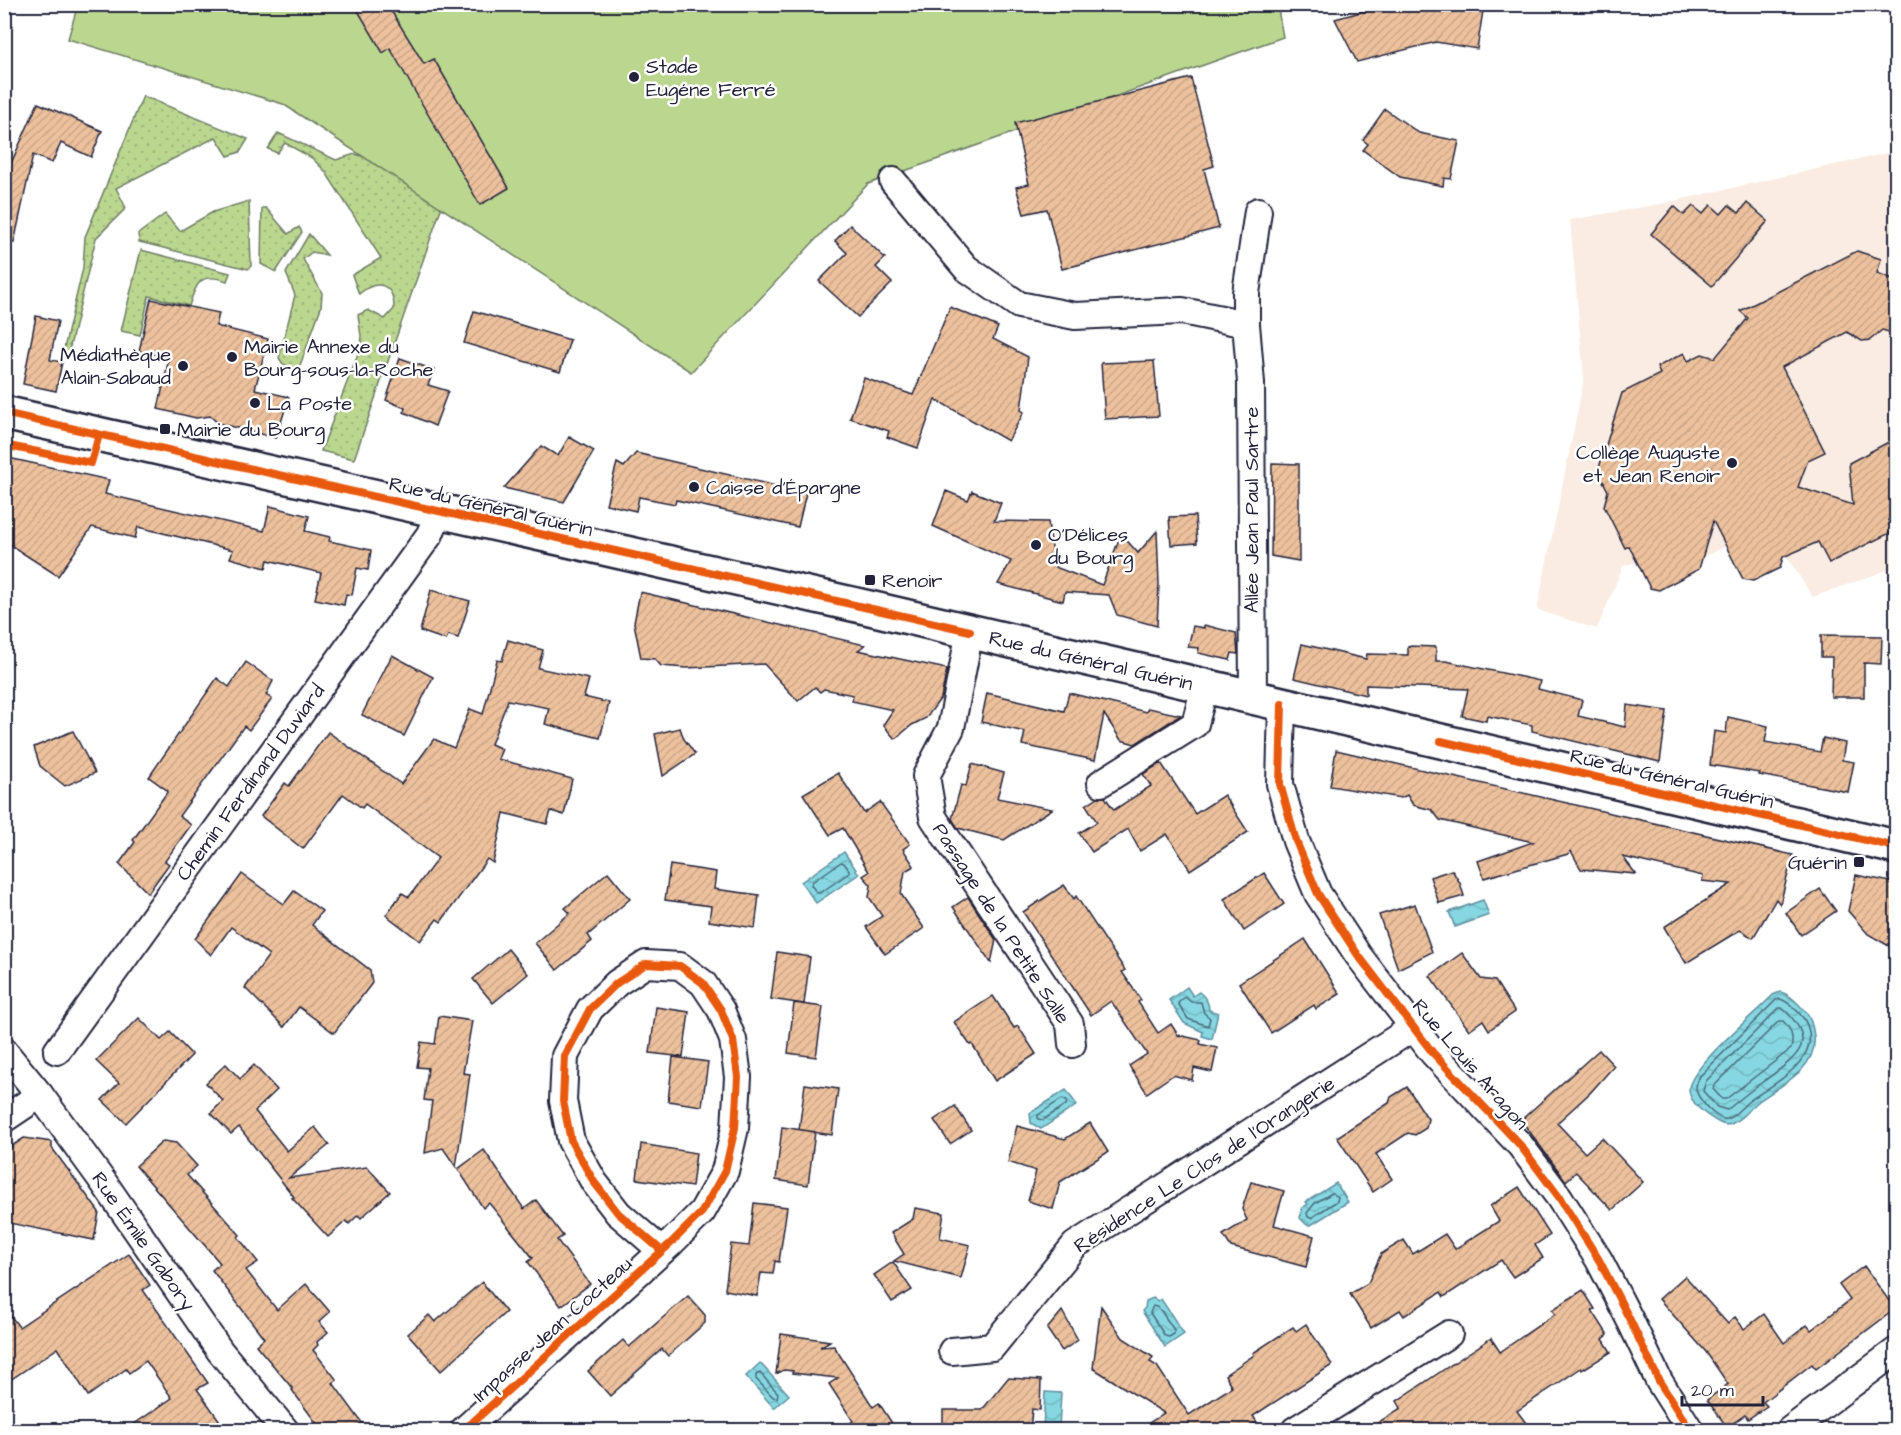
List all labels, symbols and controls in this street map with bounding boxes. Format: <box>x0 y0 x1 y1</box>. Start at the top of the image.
place label: Stade Eugéne Ferré <box>646 53 776 105</box>
marker: Stade Eugéne Ferré <box>627 70 641 84</box>
place label: Mairie Annexe du Bourg-sous-la-Roche <box>244 333 433 385</box>
place label: Médiathèque Alain-Sabaud <box>60 341 171 392</box>
marker: Mairie Annexe du Bourg-sous-la-Roche <box>225 350 239 364</box>
marker: Médiathèque Alain-Sabaud <box>176 359 190 373</box>
place label: La Poste <box>267 390 352 418</box>
marker: La Poste <box>248 396 262 410</box>
street label: Allée Jean Paul Sartre <box>1238 407 1266 613</box>
place label: Mairie du Bourg <box>177 416 325 445</box>
marker: Mairie du Bourg <box>158 422 172 436</box>
place label: Collège Auguste et Jean Renoir <box>1576 439 1720 490</box>
marker: Collège Auguste et Jean Renoir <box>1725 456 1739 470</box>
street label: Rue du Général Guérin <box>386 470 595 544</box>
place label: Caisse d'Épargne <box>706 474 861 503</box>
marker: Caisse d'Épargne <box>687 480 701 494</box>
place label: O'Délices du Bourg <box>1048 521 1133 573</box>
marker: O'Délices du Bourg <box>1029 538 1043 552</box>
place label: Renoir <box>882 567 942 595</box>
marker: Renoir <box>863 573 877 587</box>
street label: Rue du Général Guérin <box>986 624 1195 698</box>
street label: Chemin Ferdinand Duviard <box>170 679 332 887</box>
street label: Rue du Général Guérin <box>1567 742 1776 816</box>
street label: Passage de la Petite Salle <box>925 818 1077 1030</box>
place label: Guérin <box>1788 849 1847 877</box>
marker: Guérin <box>1852 855 1866 869</box>
street label: Rue Louis Aragon <box>1405 993 1535 1137</box>
street label: Résidence Le Clos de l'Orangerie <box>1069 1070 1341 1261</box>
street label: Rue Émile Gabory <box>84 1166 202 1317</box>
street label: Impasse Jean Cocteau <box>467 1251 638 1409</box>
scale bar <box>1682 1369 1763 1407</box>
text: 20 m <box>1691 1378 1734 1403</box>

